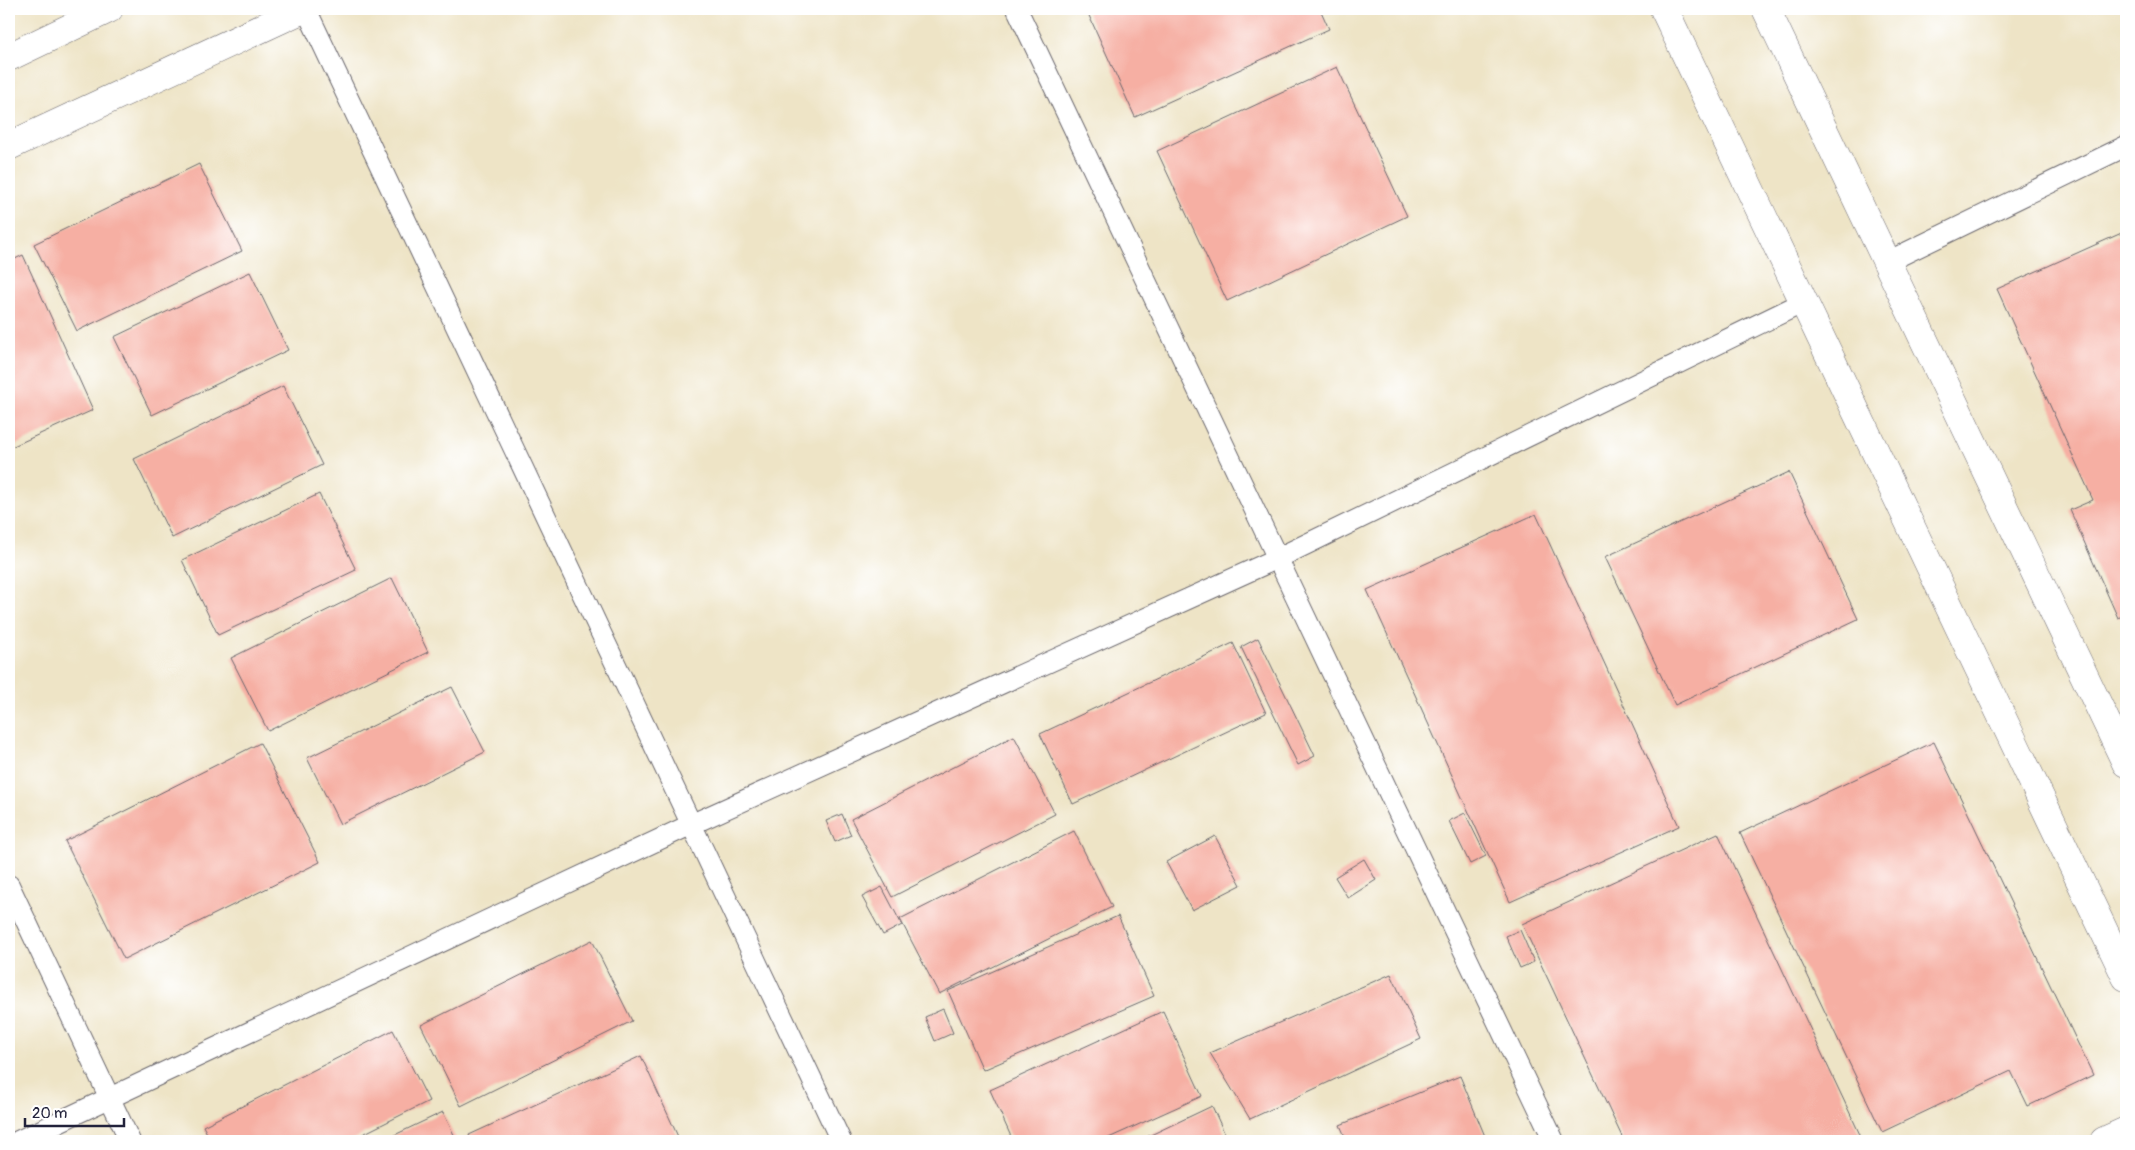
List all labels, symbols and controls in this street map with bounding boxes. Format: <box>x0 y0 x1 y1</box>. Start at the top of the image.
scale bar <box>25 1095 124 1127</box>
text: 20 m <box>32 1104 67 1123</box>

